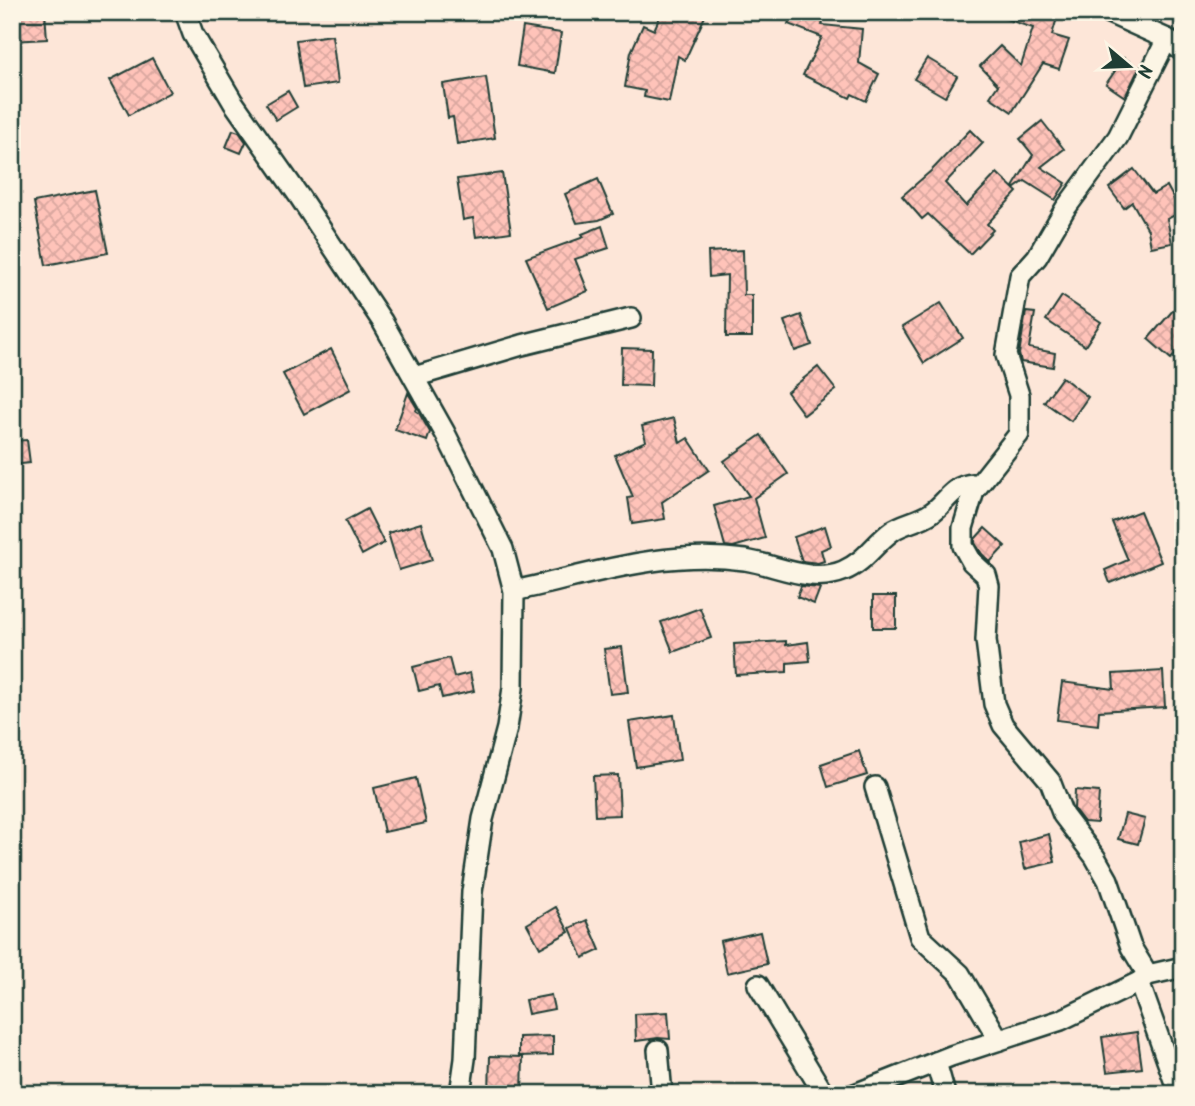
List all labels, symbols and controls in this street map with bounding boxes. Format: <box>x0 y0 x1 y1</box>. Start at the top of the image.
north arrow <box>1094 32 1164 102</box>
text: N <box>1127 60 1159 81</box>

